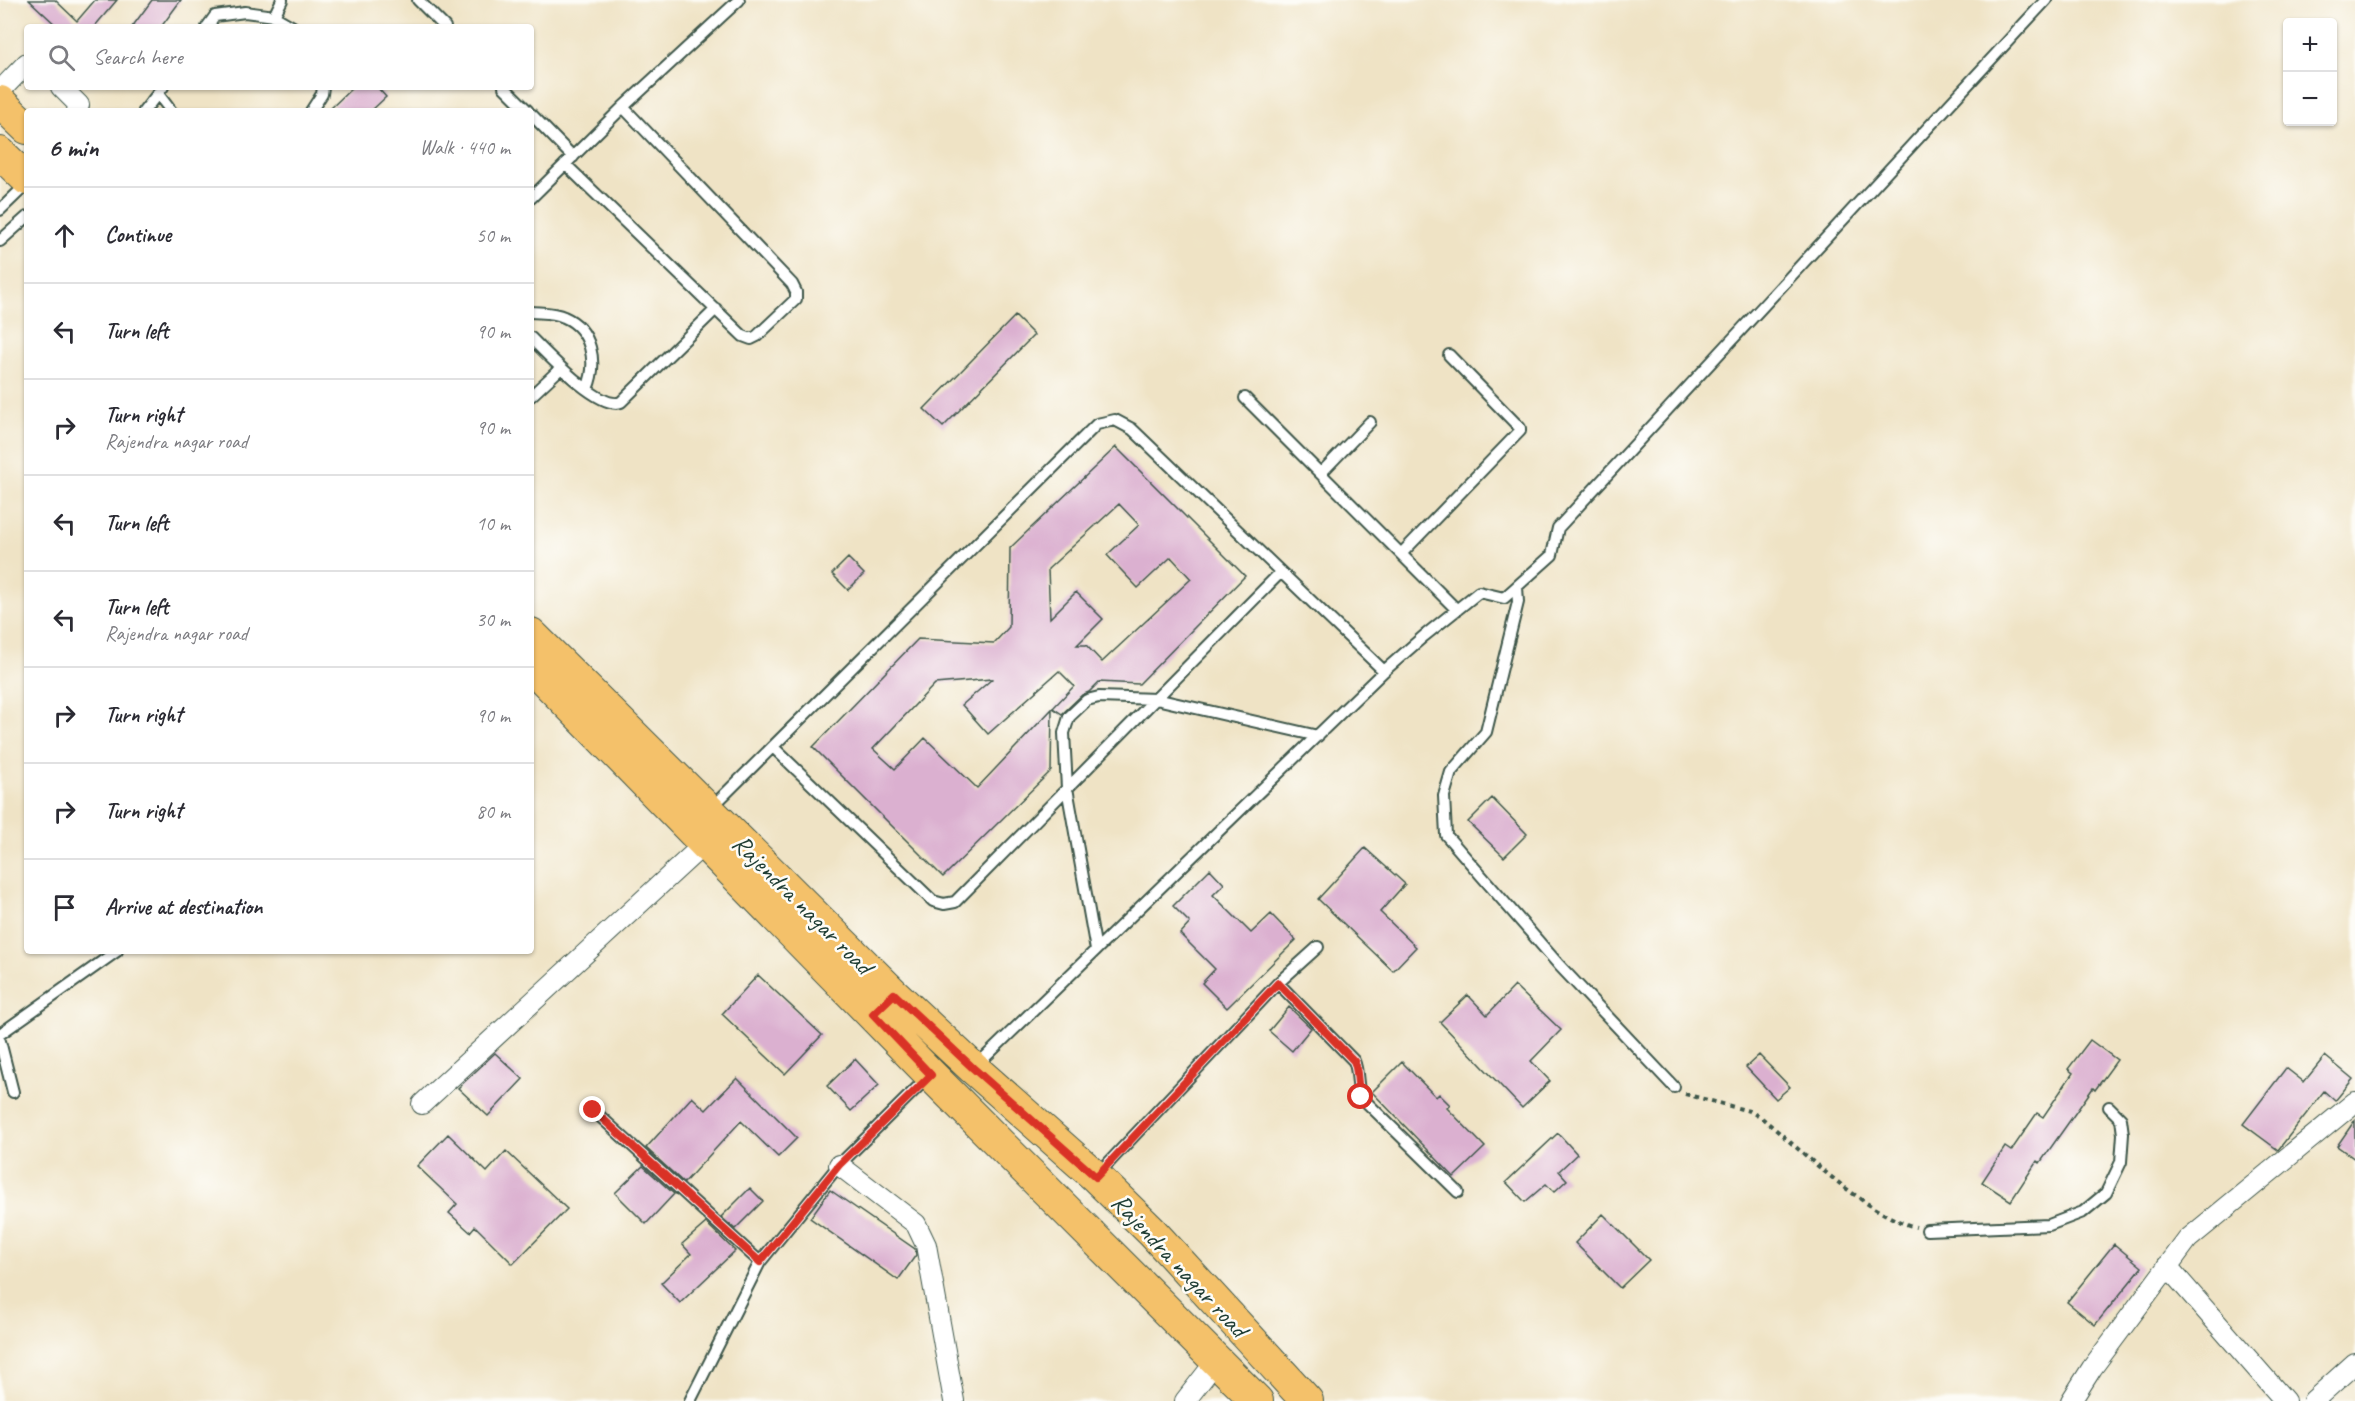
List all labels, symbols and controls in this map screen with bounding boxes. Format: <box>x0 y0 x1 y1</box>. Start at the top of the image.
map controls <box>2283 18 2337 126</box>
button: + <box>2283 18 2337 72</box>
search box <box>24 24 534 90</box>
icon: search <box>45 41 78 74</box>
text: Search here <box>93 43 183 71</box>
button: − <box>2283 72 2337 126</box>
text: 6 min <box>48 131 98 164</box>
text: Walk · 440 m <box>420 135 510 160</box>
icon: ahead <box>48 219 81 252</box>
text: Continue <box>105 221 171 249</box>
text: 50 m <box>476 223 510 248</box>
icon: left <box>48 315 81 348</box>
text: Turn left <box>105 317 169 345</box>
text: 90 m <box>476 319 510 344</box>
text: Turn right <box>105 401 182 429</box>
icon: right <box>48 411 81 444</box>
text: 90 m <box>476 415 510 440</box>
text: Rajendra nagar road <box>105 429 248 454</box>
icon: left <box>48 507 81 540</box>
text: Turn left <box>105 509 169 537</box>
text: 10 m <box>476 511 510 536</box>
text: Turn left <box>105 593 169 621</box>
icon: left <box>48 603 81 636</box>
text: 30 m <box>476 607 510 632</box>
text: Rajendra nagar road <box>105 621 248 646</box>
icon: right <box>48 699 81 732</box>
text: Turn right <box>105 701 182 729</box>
text: 90 m <box>476 703 510 728</box>
icon: right <box>48 795 81 828</box>
text: Turn right <box>105 797 182 825</box>
text: 80 m <box>476 799 510 824</box>
street label: Rajendra nagar road <box>725 827 883 984</box>
icon: arrive <box>48 891 81 924</box>
text: Arrive at destination <box>105 893 262 921</box>
route start <box>1347 1083 1373 1109</box>
route end <box>579 1096 605 1122</box>
street label: Rajendra nagar road <box>1104 1186 1258 1347</box>

